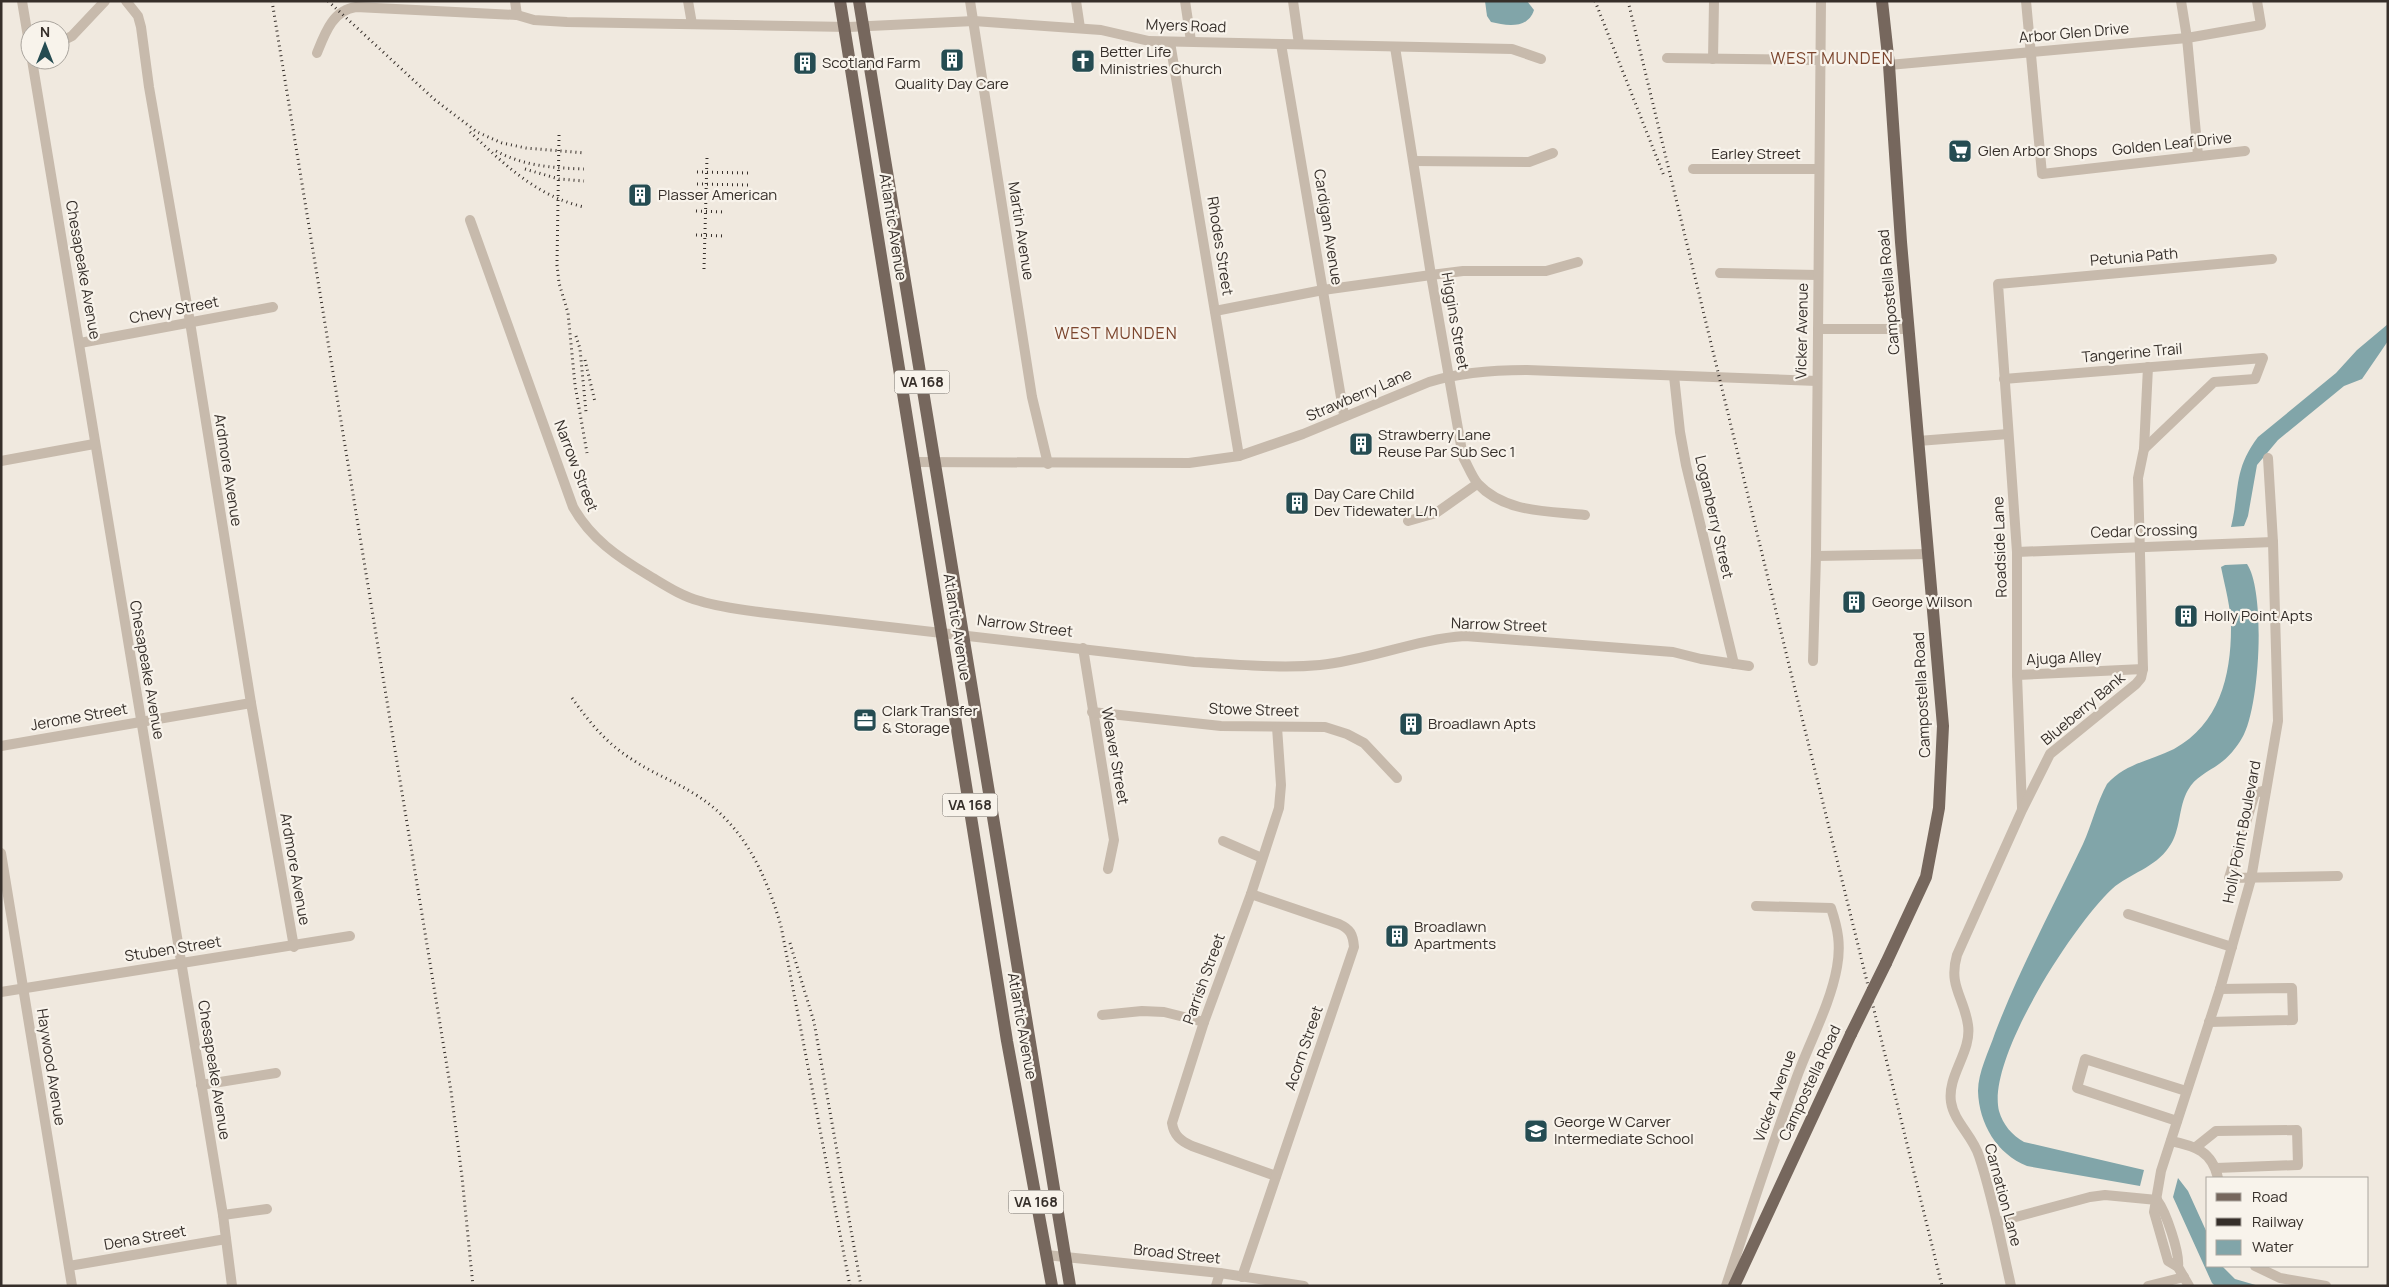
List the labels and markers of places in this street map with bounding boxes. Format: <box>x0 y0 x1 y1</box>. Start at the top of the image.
place label: Better Life Ministries Church <box>1100 41 1222 79</box>
building icon: Quality Day Care <box>939 47 965 73</box>
church icon: Better Life Ministries Church <box>1070 48 1096 74</box>
building icon: Scotland Farm <box>792 50 818 76</box>
place label: Scotland Farm <box>822 52 921 73</box>
place label: Quality Day Care <box>895 73 1009 94</box>
supermarket icon: Glen Arbor Shops <box>1947 138 1973 164</box>
place label: Glen Arbor Shops <box>1978 140 2097 161</box>
building icon: Plasser American <box>627 182 653 208</box>
place label: Plasser American <box>658 184 777 205</box>
place label: Strawberry Lane Reuse Par Sub Sec 1 <box>1378 424 1515 462</box>
building icon: Strawberry Lane Reuse Par Sub Sec 1 <box>1348 431 1374 457</box>
place label: Day Care Child Dev Tidewater L/h <box>1314 483 1438 521</box>
building icon: Day Care Child Dev Tidewater L/h <box>1284 490 1310 516</box>
building icon: George Wilson <box>1841 589 1867 615</box>
place label: George Wilson <box>1872 591 1972 612</box>
building icon: Holly Point Apts <box>2173 603 2199 629</box>
place label: Holly Point Apts <box>2204 605 2313 626</box>
place label: Clark Transfer & Storage <box>882 700 979 738</box>
office icon: Clark Transfer & Storage <box>852 707 878 733</box>
building icon: Broadlawn Apts <box>1398 711 1424 737</box>
place label: Broadlawn Apts <box>1428 713 1536 734</box>
place label: Broadlawn Apartments <box>1414 916 1496 954</box>
building icon: Broadlawn Apartments <box>1384 923 1410 949</box>
place label: George W Carver Intermediate School <box>1554 1111 1694 1149</box>
school or university icon: George W Carver Intermediate School <box>1523 1118 1549 1144</box>

